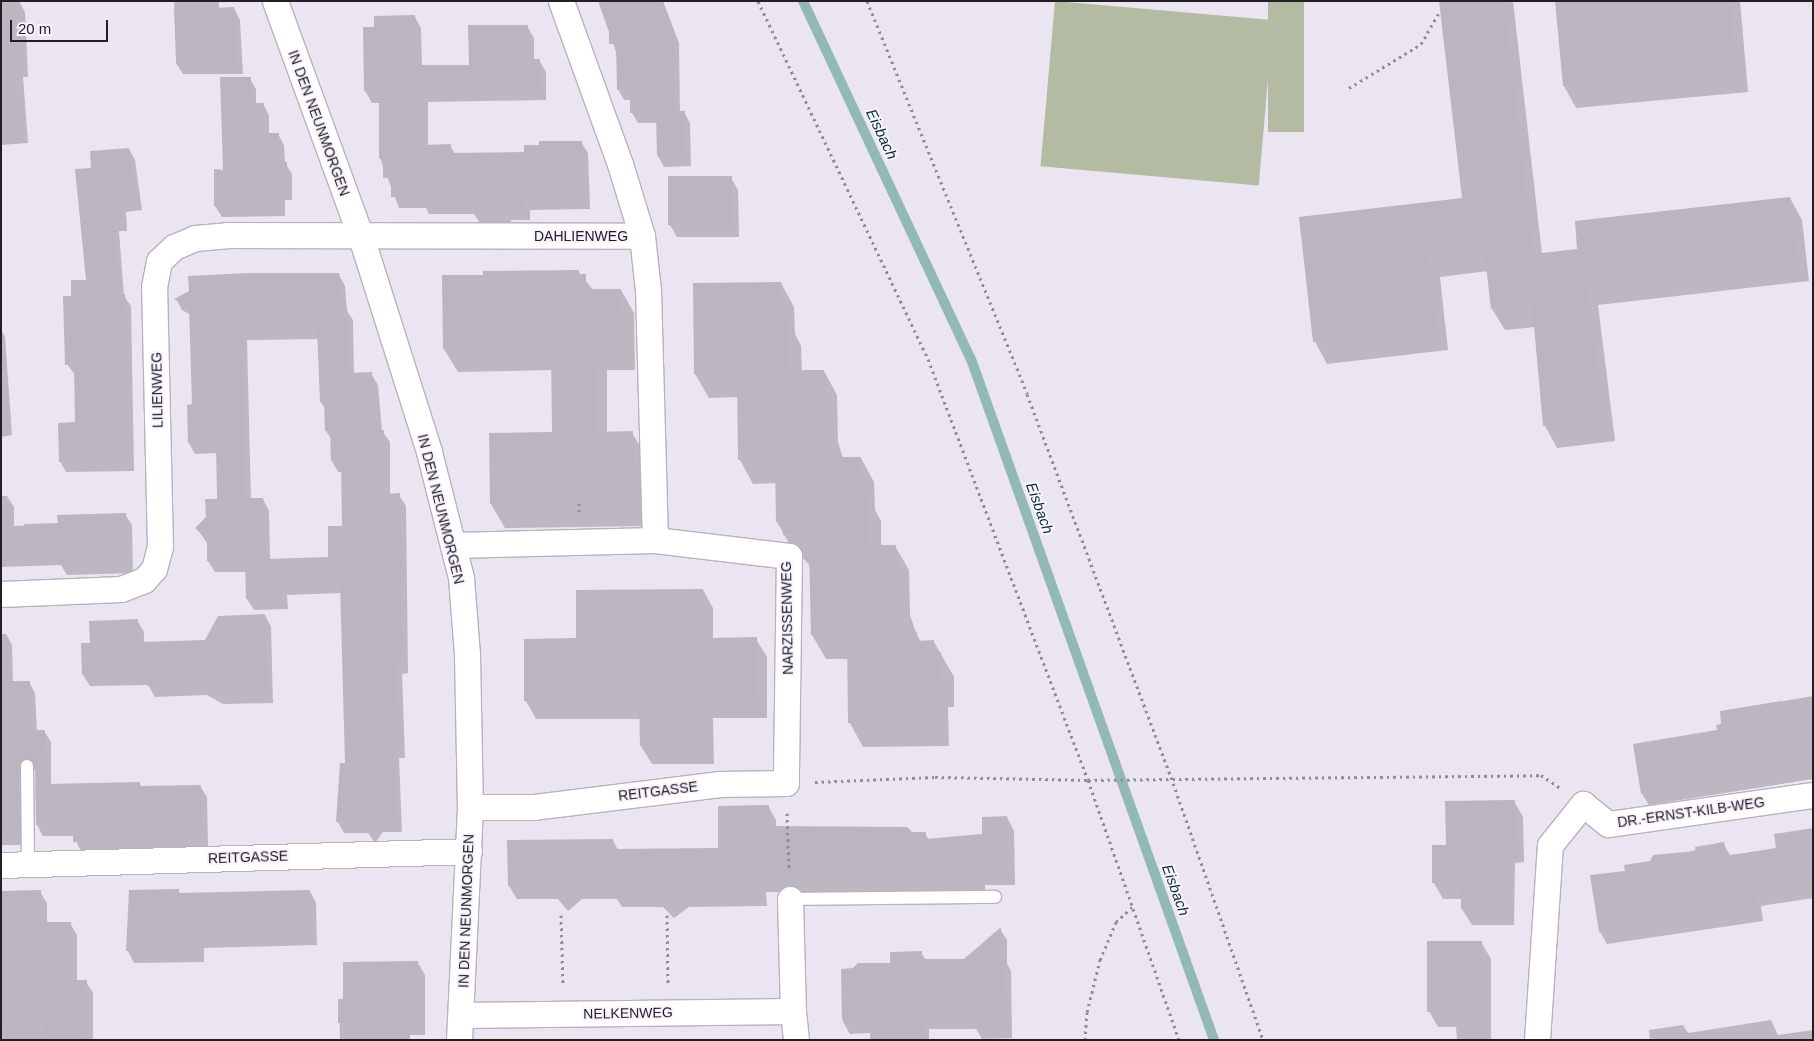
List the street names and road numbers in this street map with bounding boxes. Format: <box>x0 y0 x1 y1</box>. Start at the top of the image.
street label: IN DEN NEUNMORGEN <box>285 48 353 198</box>
street label: DAHLIENWEG <box>534 228 628 244</box>
street label: LILIENWEG <box>148 352 166 428</box>
street label: IN DEN NEUNMORGEN <box>414 432 468 586</box>
street label: NARZISSENWEG <box>778 561 796 675</box>
street label: REITGASSE <box>617 778 699 804</box>
street label: DR.-ERNST-KILB-WEG <box>1616 793 1766 831</box>
street label: IN DEN NEUNMORGEN <box>455 834 477 988</box>
street label: REITGASSE <box>208 847 288 867</box>
street label: NELKENWEG <box>583 1004 673 1022</box>

